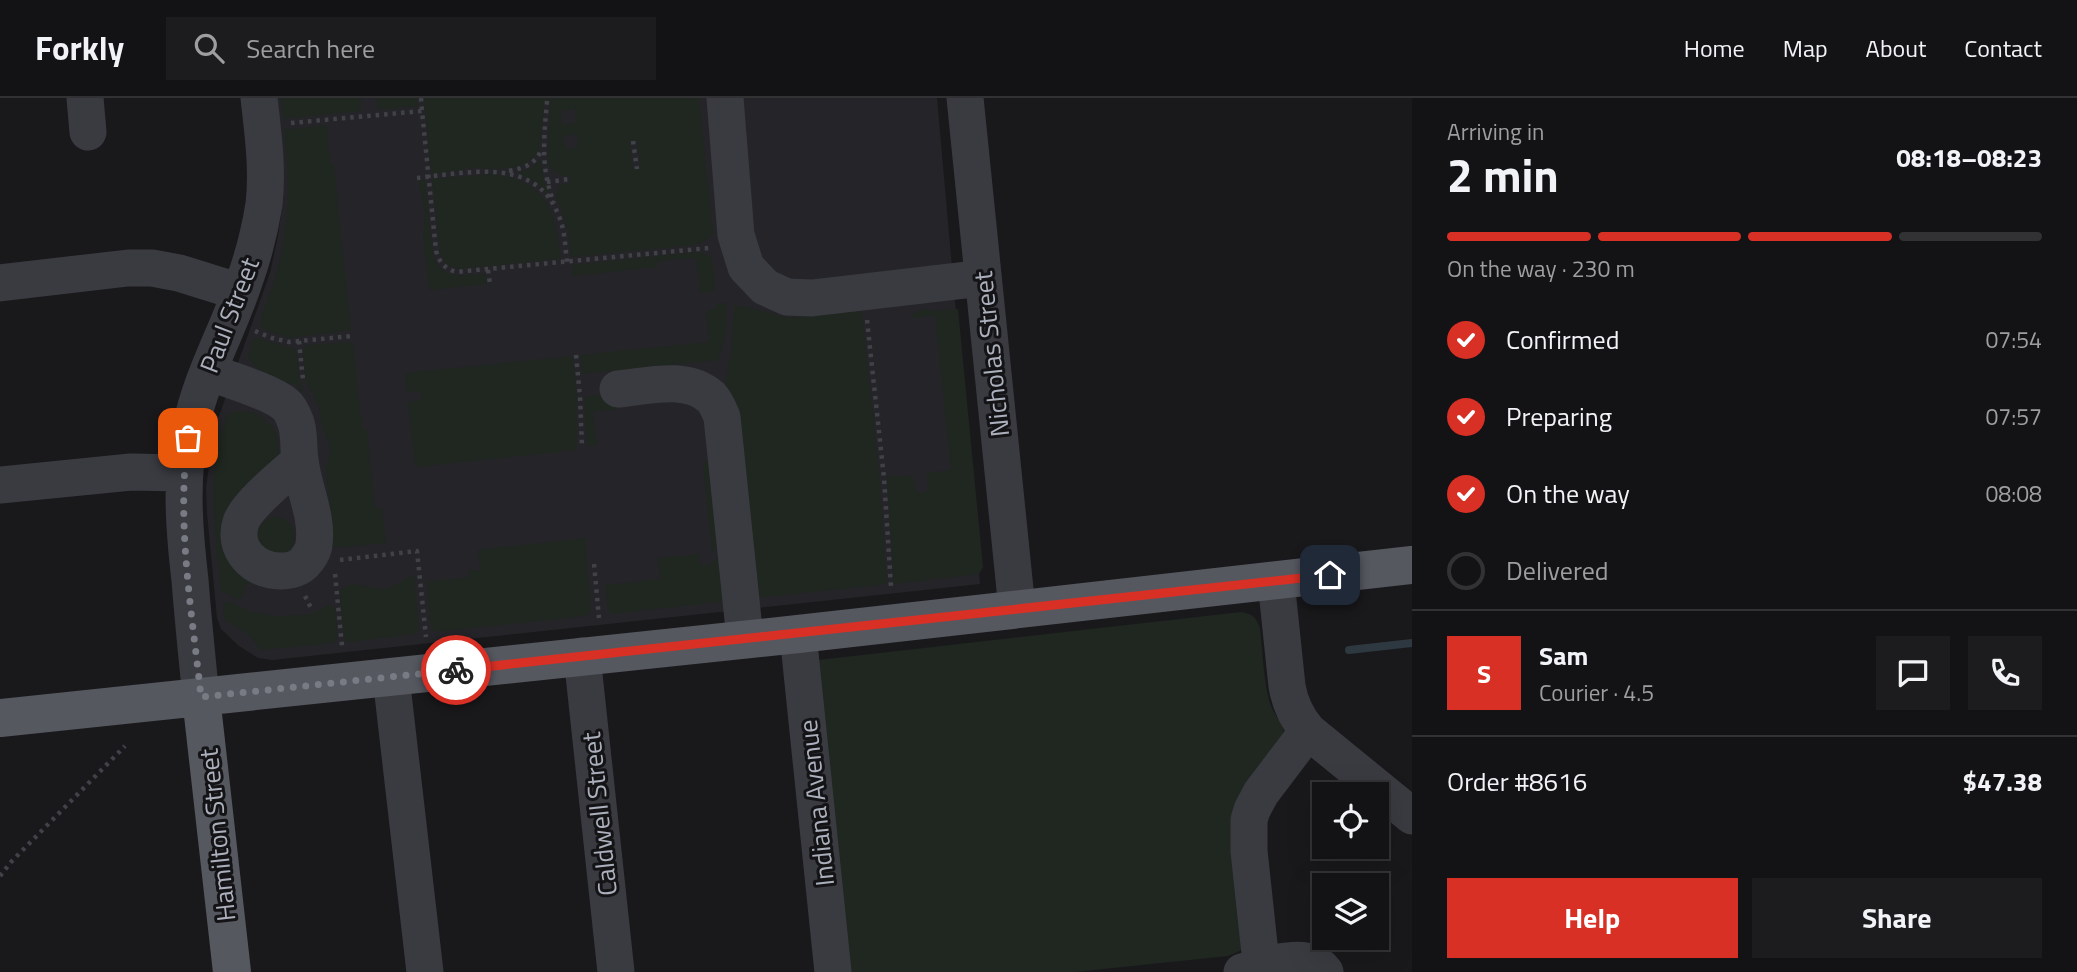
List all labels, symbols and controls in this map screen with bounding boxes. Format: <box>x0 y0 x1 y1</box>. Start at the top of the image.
search box <box>166 17 656 80</box>
text: Forkly <box>35 23 124 73</box>
icon: search <box>190 29 228 67</box>
text: Search here <box>246 29 375 68</box>
text: Home <box>1684 30 1745 66</box>
text: Map <box>1783 30 1828 66</box>
text: About <box>1866 30 1926 66</box>
text: Contact <box>1964 30 2042 66</box>
text: Arriving in <box>1447 114 1544 149</box>
text: 08:18–08:23 <box>1896 138 2042 177</box>
text: 2 min <box>1447 140 1559 210</box>
text: On the way · 230 m <box>1447 251 1635 286</box>
street label: Paul Street <box>189 252 269 378</box>
street label: Nicholas Street <box>963 269 1019 439</box>
text: Confirmed <box>1506 320 1620 359</box>
icon: check <box>1447 321 1485 359</box>
text: 07:54 <box>1985 322 2042 357</box>
text: Preparing <box>1506 397 1612 436</box>
icon: check <box>1447 398 1485 436</box>
text: 07:57 <box>1985 399 2042 434</box>
pin <box>158 408 218 468</box>
icon: bag <box>169 419 207 457</box>
text: On the way <box>1506 474 1630 513</box>
icon: check <box>1447 475 1485 513</box>
text: 08:08 <box>1985 476 2042 511</box>
pin <box>1300 545 1360 605</box>
text: Delivered <box>1506 551 1609 590</box>
icon: home <box>1311 556 1349 594</box>
courier <box>421 635 491 705</box>
text: Sam <box>1539 636 1588 675</box>
button: chat <box>1876 636 1950 710</box>
button: phone <box>1968 636 2042 710</box>
icon: bike <box>437 651 475 689</box>
text: S <box>1477 654 1491 693</box>
text: Courier · 4.5 <box>1539 675 1654 710</box>
street label: Indiana Avenue <box>788 718 844 888</box>
street label: Caldwell Street <box>571 730 627 898</box>
street label: Hamilton Street <box>189 747 245 923</box>
text: Order #8616 <box>1447 762 1587 801</box>
text: $47.38 <box>1963 762 2042 801</box>
map controls <box>1312 782 1389 950</box>
button: locate <box>1312 782 1389 859</box>
button: layers <box>1312 873 1389 950</box>
button: Help <box>1447 878 1738 958</box>
button: Share <box>1752 878 2042 958</box>

